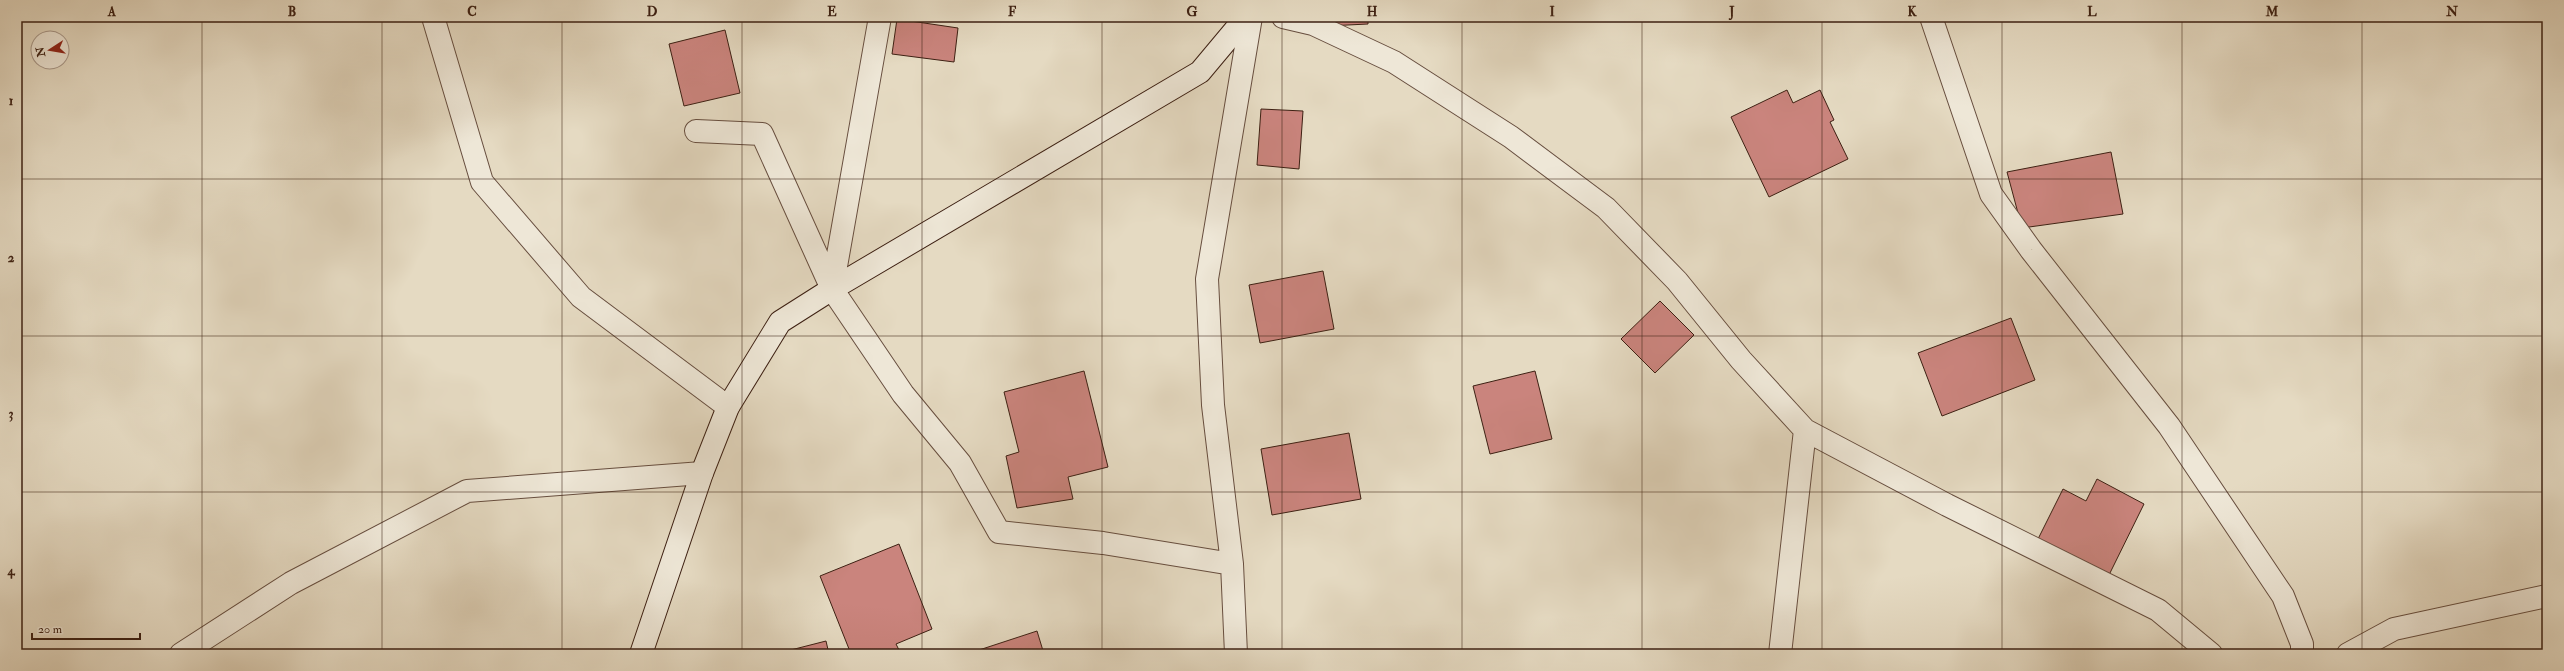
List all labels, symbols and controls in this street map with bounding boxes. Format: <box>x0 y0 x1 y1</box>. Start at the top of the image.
text: A <box>107 4 117 20</box>
text: B <box>288 4 296 20</box>
text: C <box>467 4 477 20</box>
text: D <box>647 4 658 20</box>
text: E <box>827 4 837 20</box>
text: F <box>1008 4 1017 20</box>
text: G <box>1187 4 1198 20</box>
text: H <box>1367 4 1378 20</box>
text: I <box>1549 4 1555 20</box>
text: J <box>1728 4 1735 21</box>
text: K <box>1907 4 1917 20</box>
text: L <box>2087 4 2097 20</box>
text: M <box>2265 4 2279 20</box>
text: N <box>2445 4 2458 20</box>
north arrow <box>30 30 70 70</box>
text: N <box>33 45 48 59</box>
text: 1 <box>9 93 14 109</box>
text: 2 <box>8 250 15 266</box>
text: 3 <box>9 406 14 422</box>
text: 4 <box>6 563 15 579</box>
scale bar <box>32 615 140 641</box>
text: 20 m <box>38 622 63 637</box>

